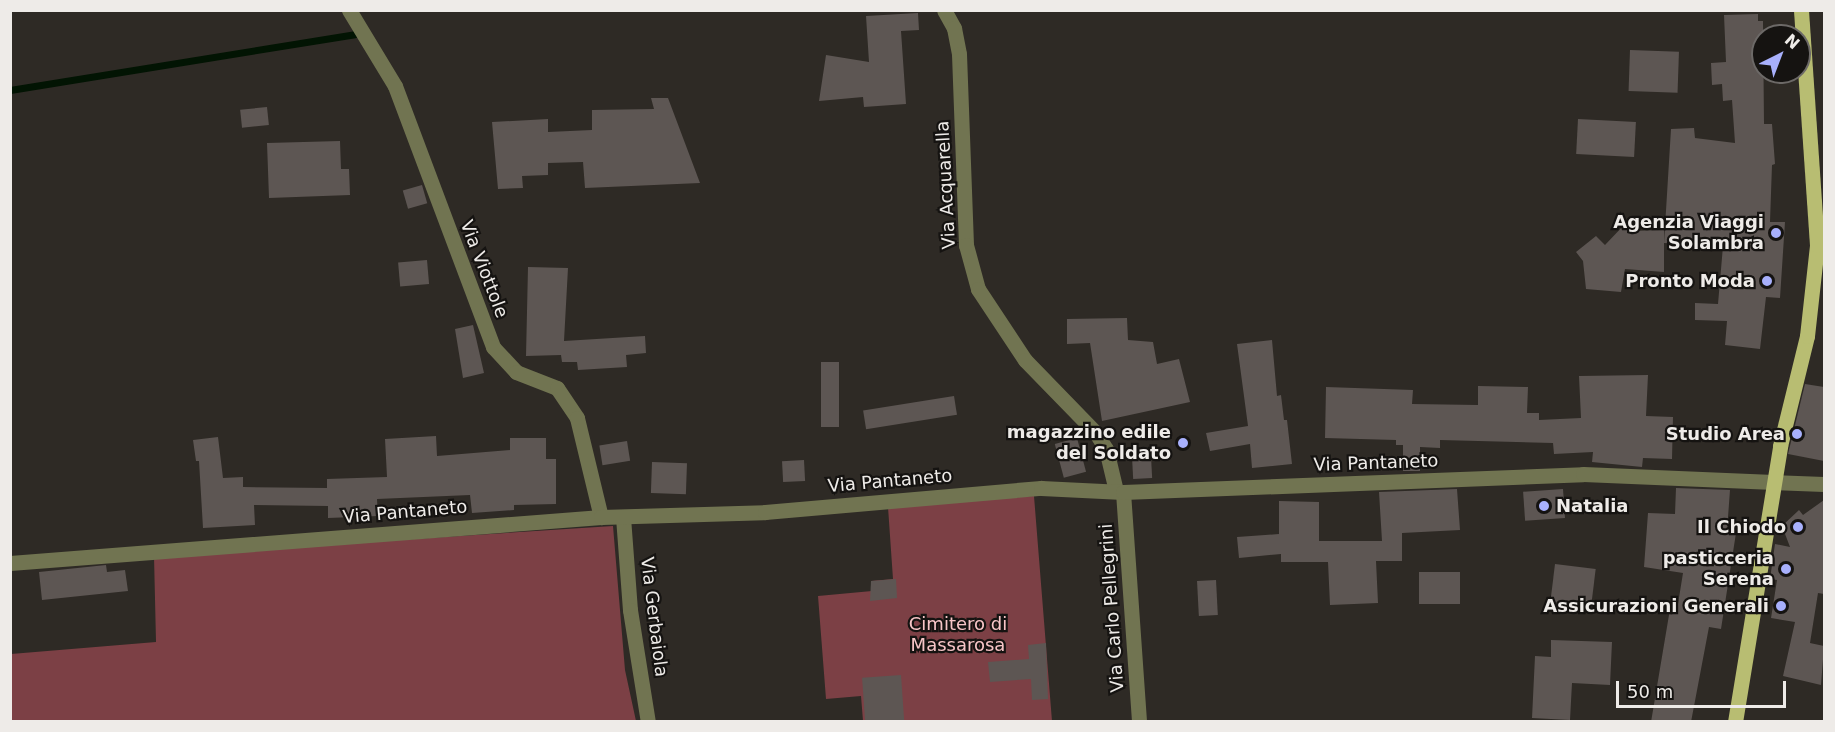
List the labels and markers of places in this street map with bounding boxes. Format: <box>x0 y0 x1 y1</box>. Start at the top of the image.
place label: Agenzia Viaggi Solambra <box>1613 212 1764 254</box>
marker: Agenzia Viaggi Solambra <box>1769 226 1783 240</box>
place label: Pronto Moda <box>1625 270 1755 292</box>
marker: Pronto Moda <box>1760 274 1774 288</box>
place label: magazzino edile del Soldato <box>1007 422 1171 464</box>
place label: Studio Area <box>1666 423 1785 445</box>
marker: Studio Area <box>1790 427 1804 441</box>
marker: magazzino edile del Soldato <box>1176 436 1190 450</box>
place label: Natalia <box>1556 495 1628 517</box>
marker: Natalia <box>1537 499 1551 513</box>
place label: Il Chiodo <box>1697 516 1786 538</box>
marker: Il Chiodo <box>1791 520 1805 534</box>
place label: pasticceria Serena <box>1663 548 1774 590</box>
marker: pasticceria Serena <box>1779 562 1793 576</box>
place label: Assicurazioni Generali <box>1543 595 1769 617</box>
marker: Assicurazioni Generali <box>1774 599 1788 613</box>

